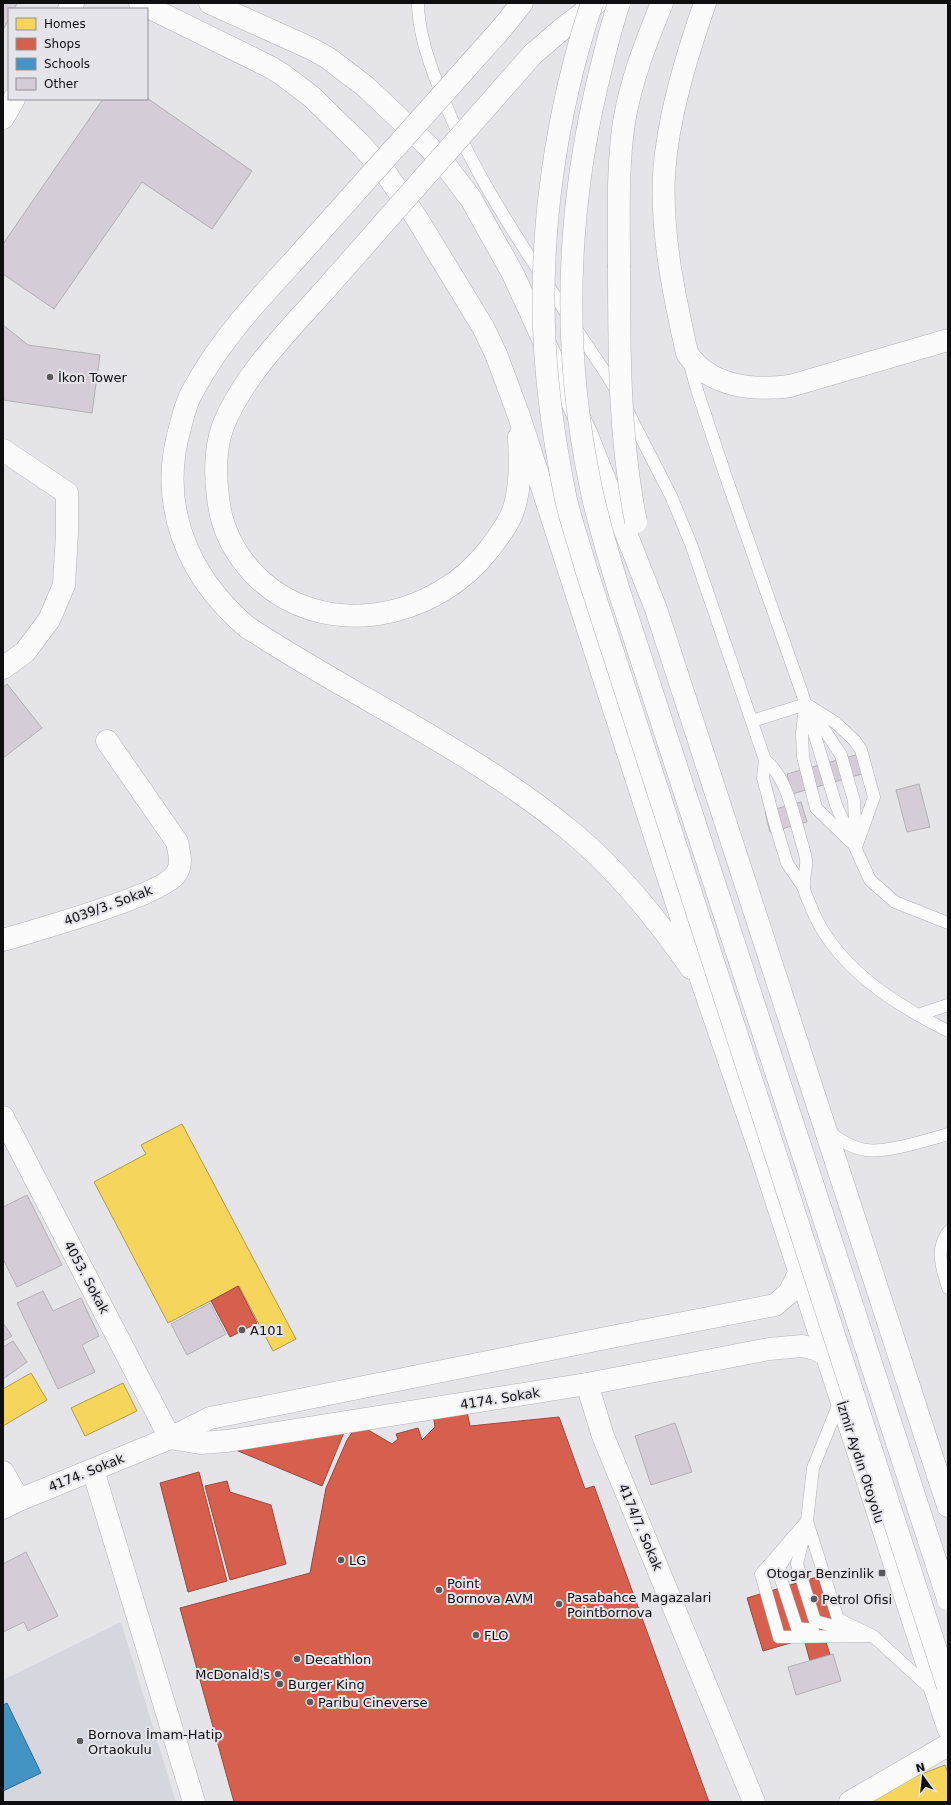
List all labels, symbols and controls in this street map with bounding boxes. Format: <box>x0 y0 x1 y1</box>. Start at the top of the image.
legend <box>8 8 148 100</box>
text: Homes <box>44 17 86 31</box>
text: Shops <box>44 37 80 51</box>
text: Schools <box>44 57 90 71</box>
text: Other <box>44 77 78 91</box>
place label: İkon Tower <box>58 370 128 385</box>
marker: İkon Tower <box>45 372 55 382</box>
street label: 4039/3. Sokak <box>62 882 155 928</box>
street label: 4053. Sokak <box>61 1238 112 1317</box>
place label: A101 <box>250 1323 284 1338</box>
marker: A101 <box>237 1325 247 1335</box>
street label: 4174. Sokak <box>459 1385 541 1412</box>
street label: İzmir Aydın Otoyolu <box>834 1399 887 1525</box>
street label: 4174. Sokak <box>46 1450 127 1494</box>
street label: 4174/7. Sokak <box>615 1481 666 1573</box>
place label: LG <box>349 1553 366 1568</box>
marker: LG <box>336 1555 346 1565</box>
place label: Otogar Benzinlik <box>766 1566 874 1581</box>
marker: Otogar Benzinlik <box>877 1568 887 1578</box>
place label: Point Bornova AVM <box>447 1576 533 1606</box>
marker: Point Bornova AVM <box>434 1585 444 1595</box>
place label: Pasabahce Magazalari Pointbornova <box>567 1590 711 1620</box>
place label: Petrol Ofisi <box>822 1592 892 1607</box>
marker: Petrol Ofisi <box>809 1594 819 1604</box>
marker: Pasabahce Magazalari Pointbornova <box>554 1599 564 1609</box>
place label: FLO <box>484 1628 509 1643</box>
marker: FLO <box>471 1630 481 1640</box>
place label: Decathlon <box>305 1652 371 1667</box>
marker: Decathlon <box>292 1654 302 1664</box>
place label: McDonald's <box>195 1667 270 1682</box>
marker: McDonald's <box>273 1669 283 1679</box>
place label: Burger King <box>288 1677 365 1692</box>
marker: Burger King <box>275 1679 285 1689</box>
place label: Paribu Cineverse <box>318 1695 428 1710</box>
marker: Paribu Cineverse <box>305 1697 315 1707</box>
place label: Bornova İmam-Hatip Ortaokulu <box>88 1727 223 1757</box>
marker: Bornova İmam-Hatip Ortaokulu <box>75 1736 85 1746</box>
north arrow <box>903 1757 943 1797</box>
text: N <box>914 1760 927 1775</box>

